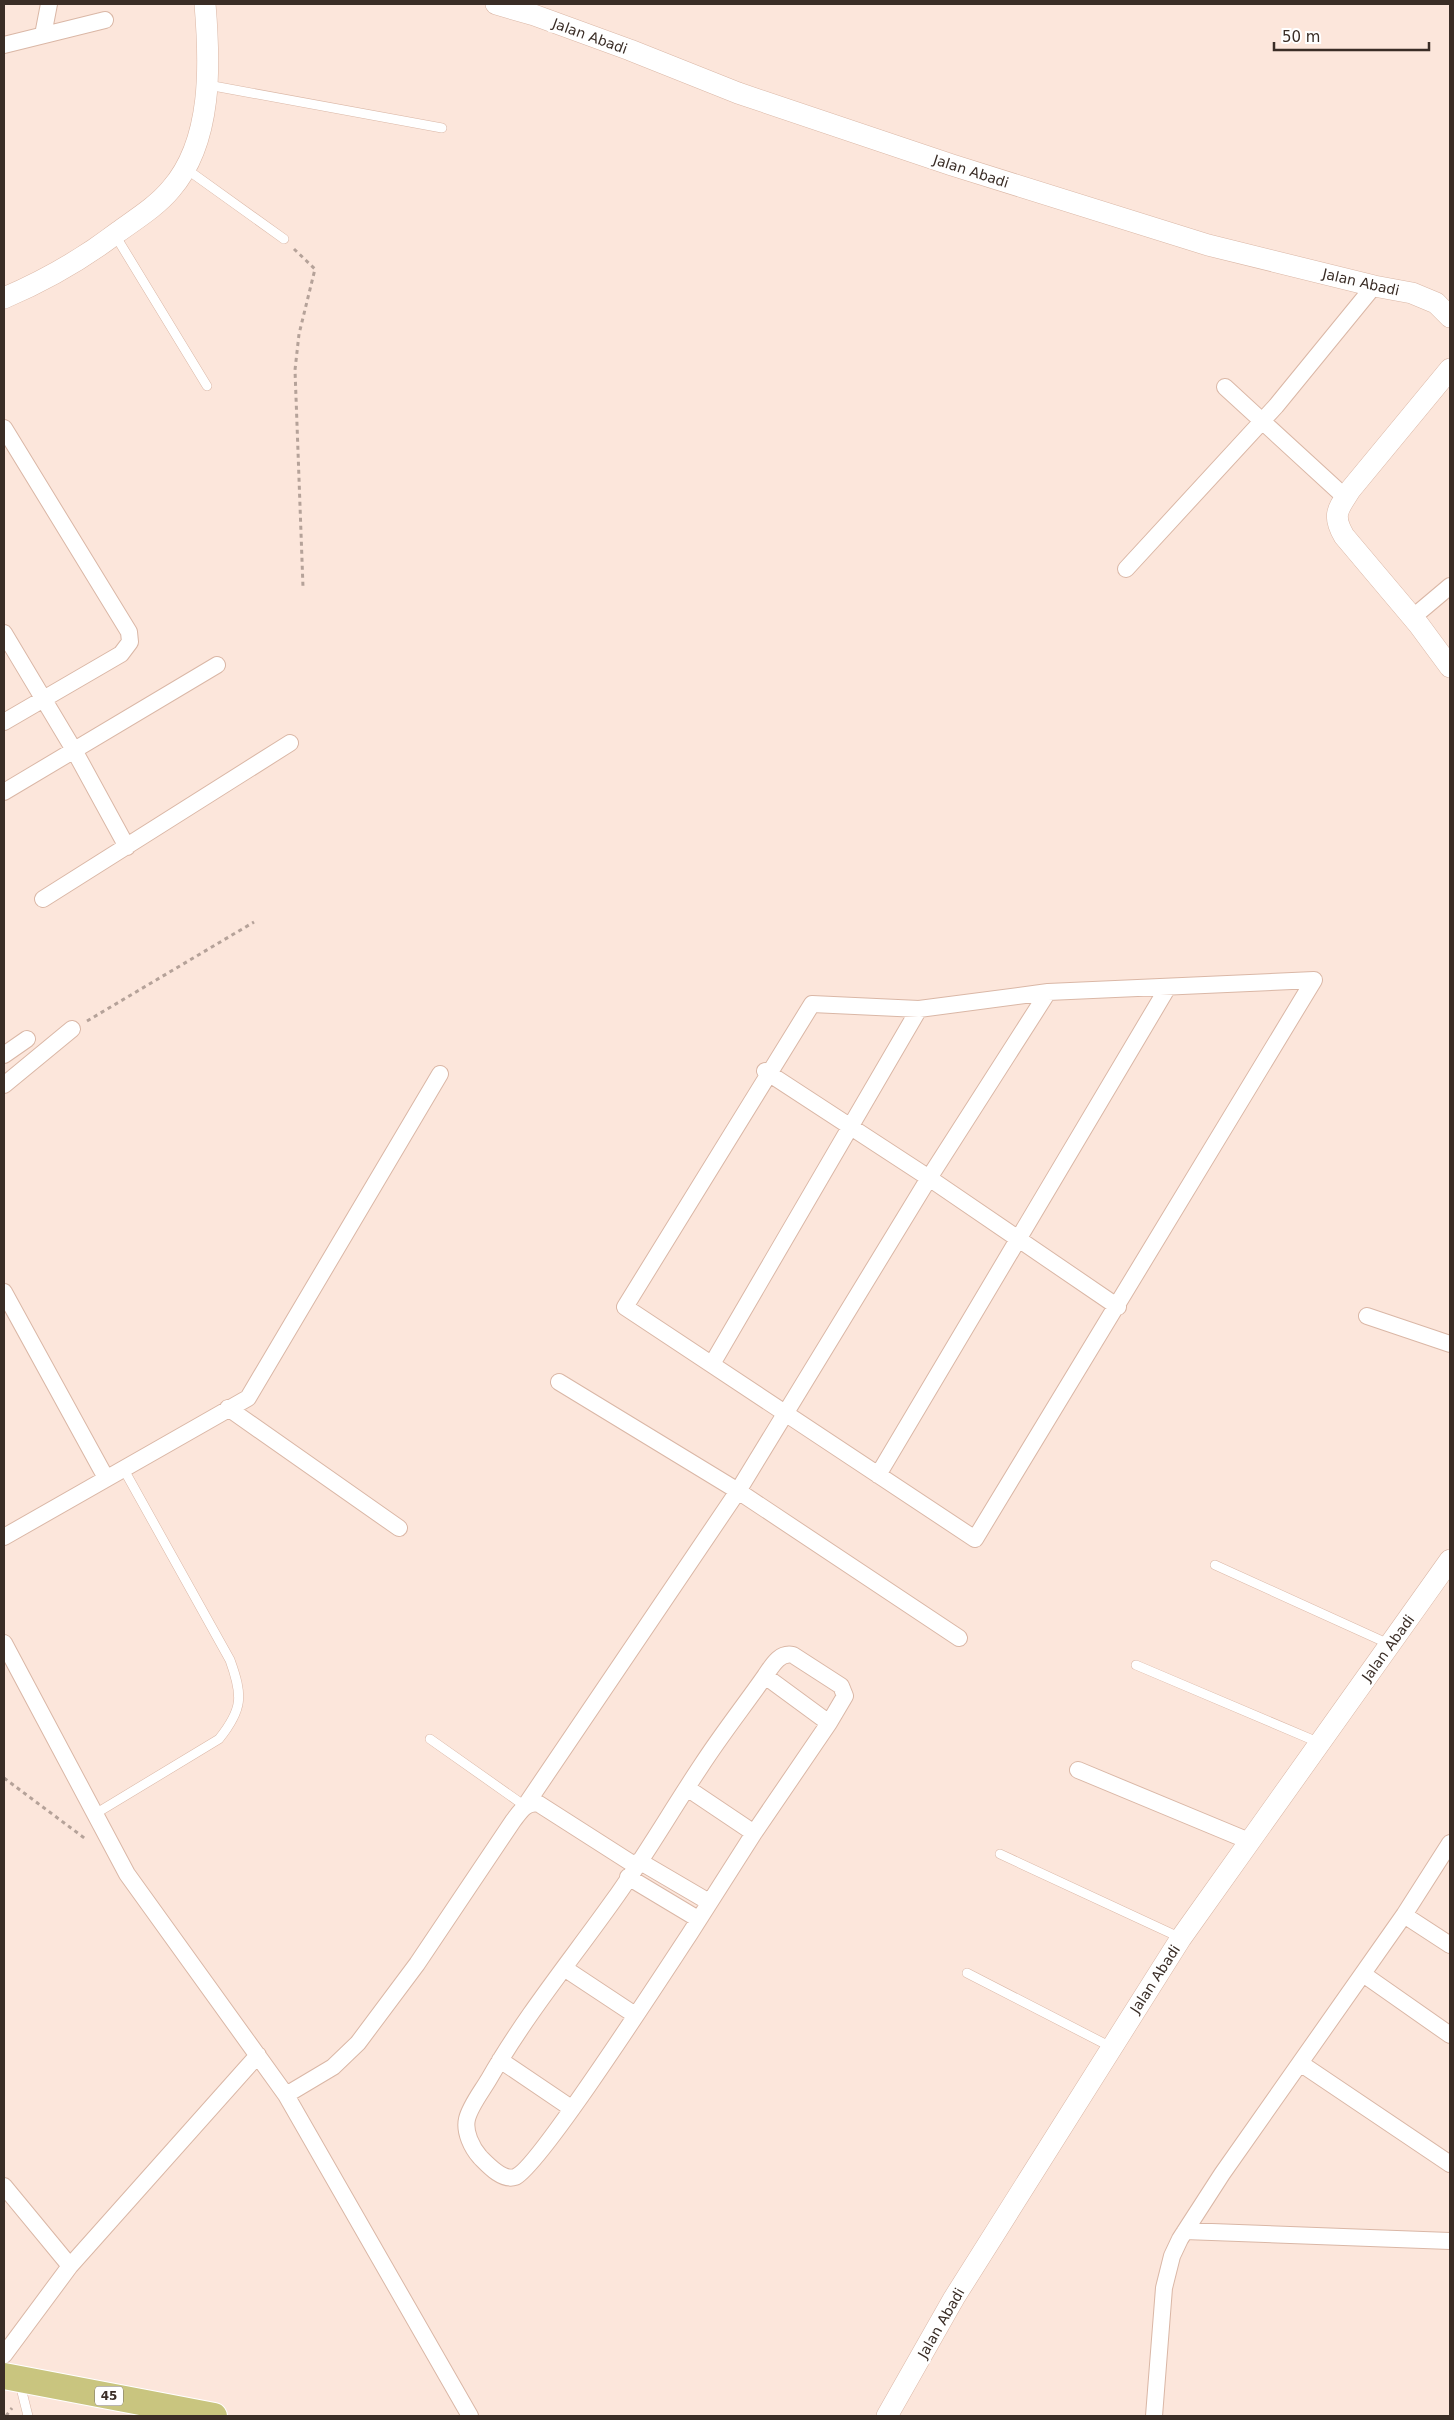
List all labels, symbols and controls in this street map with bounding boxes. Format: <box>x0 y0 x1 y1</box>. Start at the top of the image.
street label: Jalan Abadi <box>550 15 630 57</box>
scale bar <box>1274 20 1429 52</box>
text: 50 m <box>1282 28 1320 46</box>
street label: Jalan Abadi <box>930 151 1011 191</box>
street label: Jalan Abadi <box>1320 265 1401 299</box>
street label: Jalan Abadi <box>1358 1612 1417 1685</box>
street label: Jalan Abadi <box>1126 1942 1183 2017</box>
street label: Jalan Abadi <box>914 2285 968 2362</box>
road number: 45 <box>95 2386 123 2406</box>

